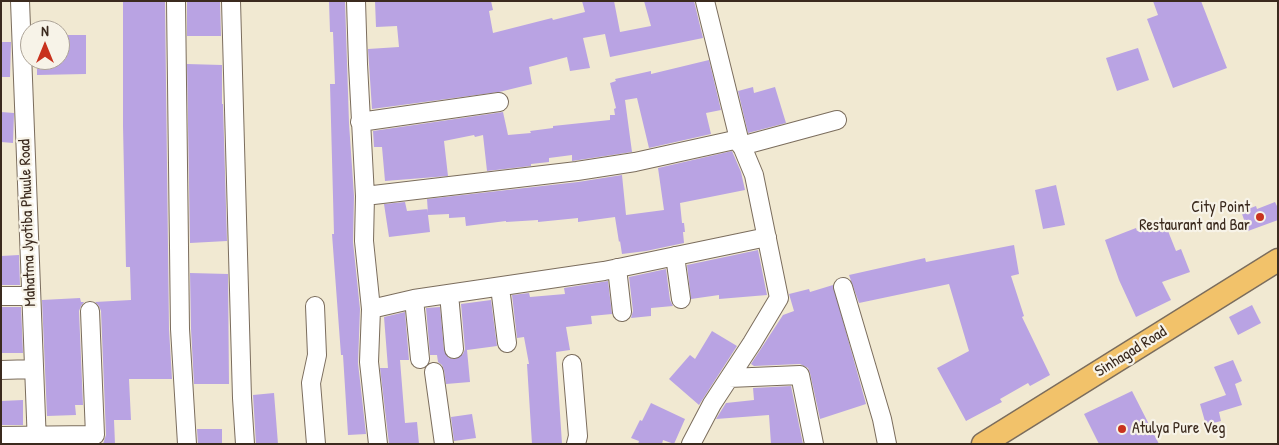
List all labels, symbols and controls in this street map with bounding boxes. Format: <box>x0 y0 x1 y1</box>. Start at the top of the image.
north arrow <box>20 20 70 70</box>
text: N <box>41 21 49 40</box>
street label: Mahatma Jyotiba Phuule Road <box>15 139 41 307</box>
place label: City Point Restaurant and Bar <box>1139 198 1250 236</box>
marker: City Point Restaurant and Bar <box>1254 211 1266 223</box>
street label: Sinhagad Road <box>1092 322 1170 382</box>
place label: Atulya Pure Veg <box>1132 419 1225 439</box>
marker: Atulya Pure Veg <box>1116 423 1128 435</box>

